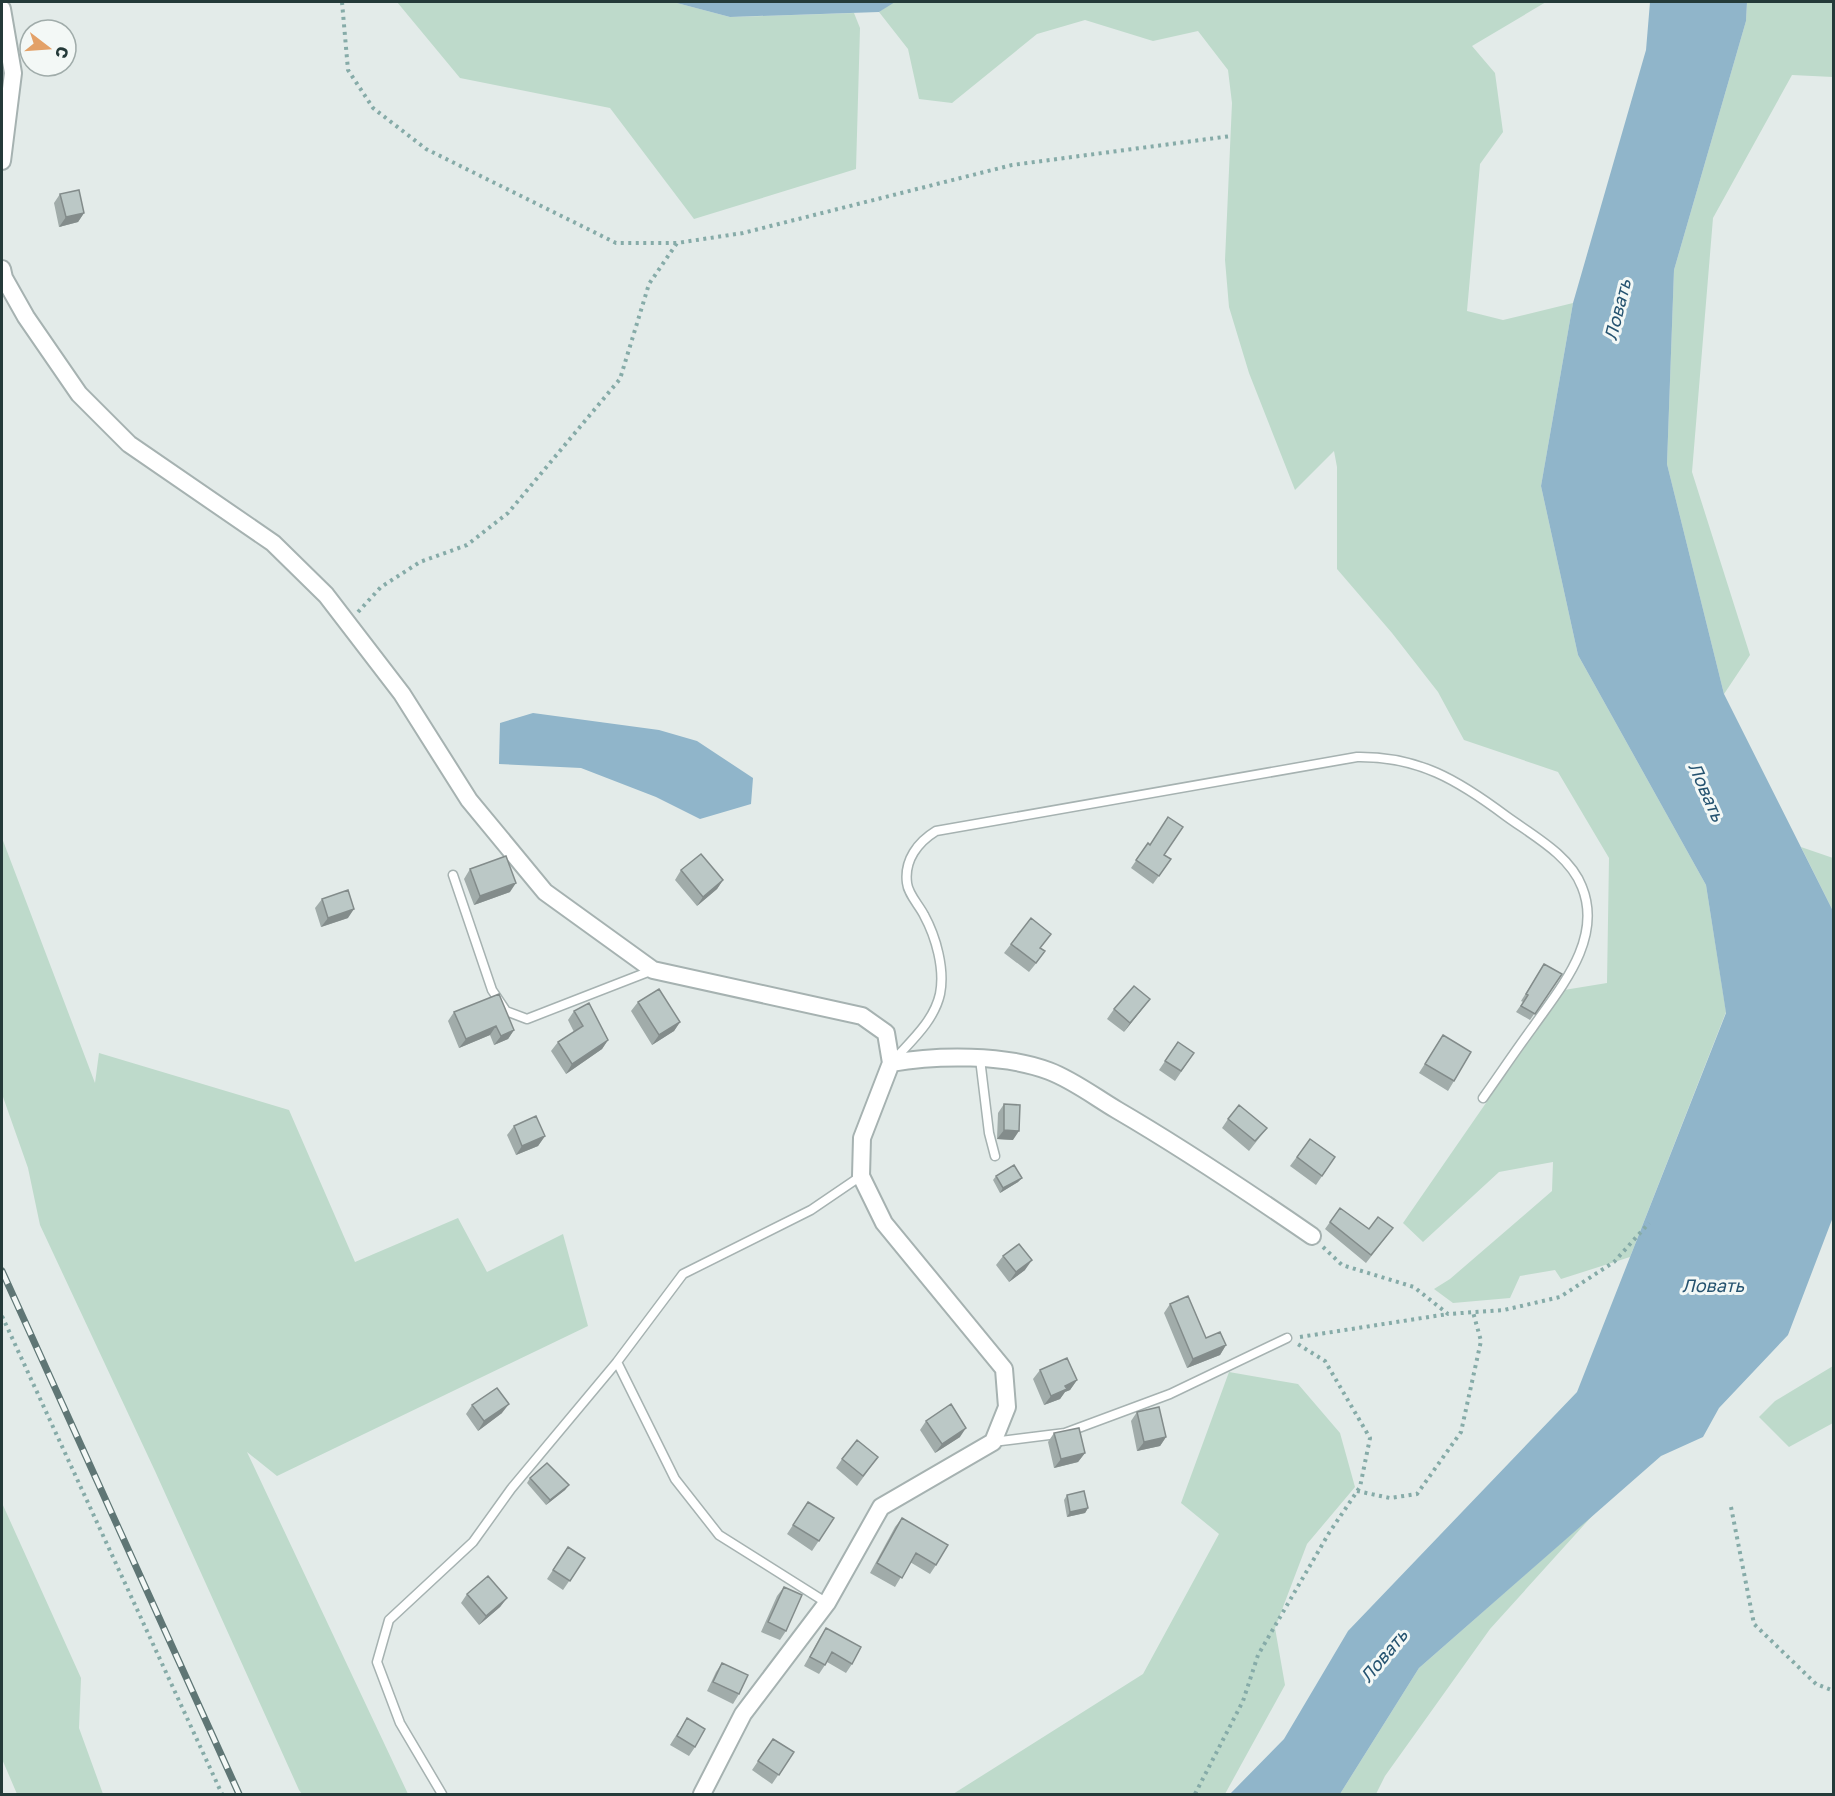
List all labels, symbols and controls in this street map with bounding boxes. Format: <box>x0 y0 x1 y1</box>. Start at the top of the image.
north arrow <box>18 18 78 78</box>
text: С <box>51 44 74 61</box>
water label: Ловать <box>1599 276 1635 343</box>
water label: Ловать <box>1684 759 1730 825</box>
water label: Ловать <box>1682 1274 1745 1296</box>
water label: Ловать <box>1355 1624 1412 1686</box>

